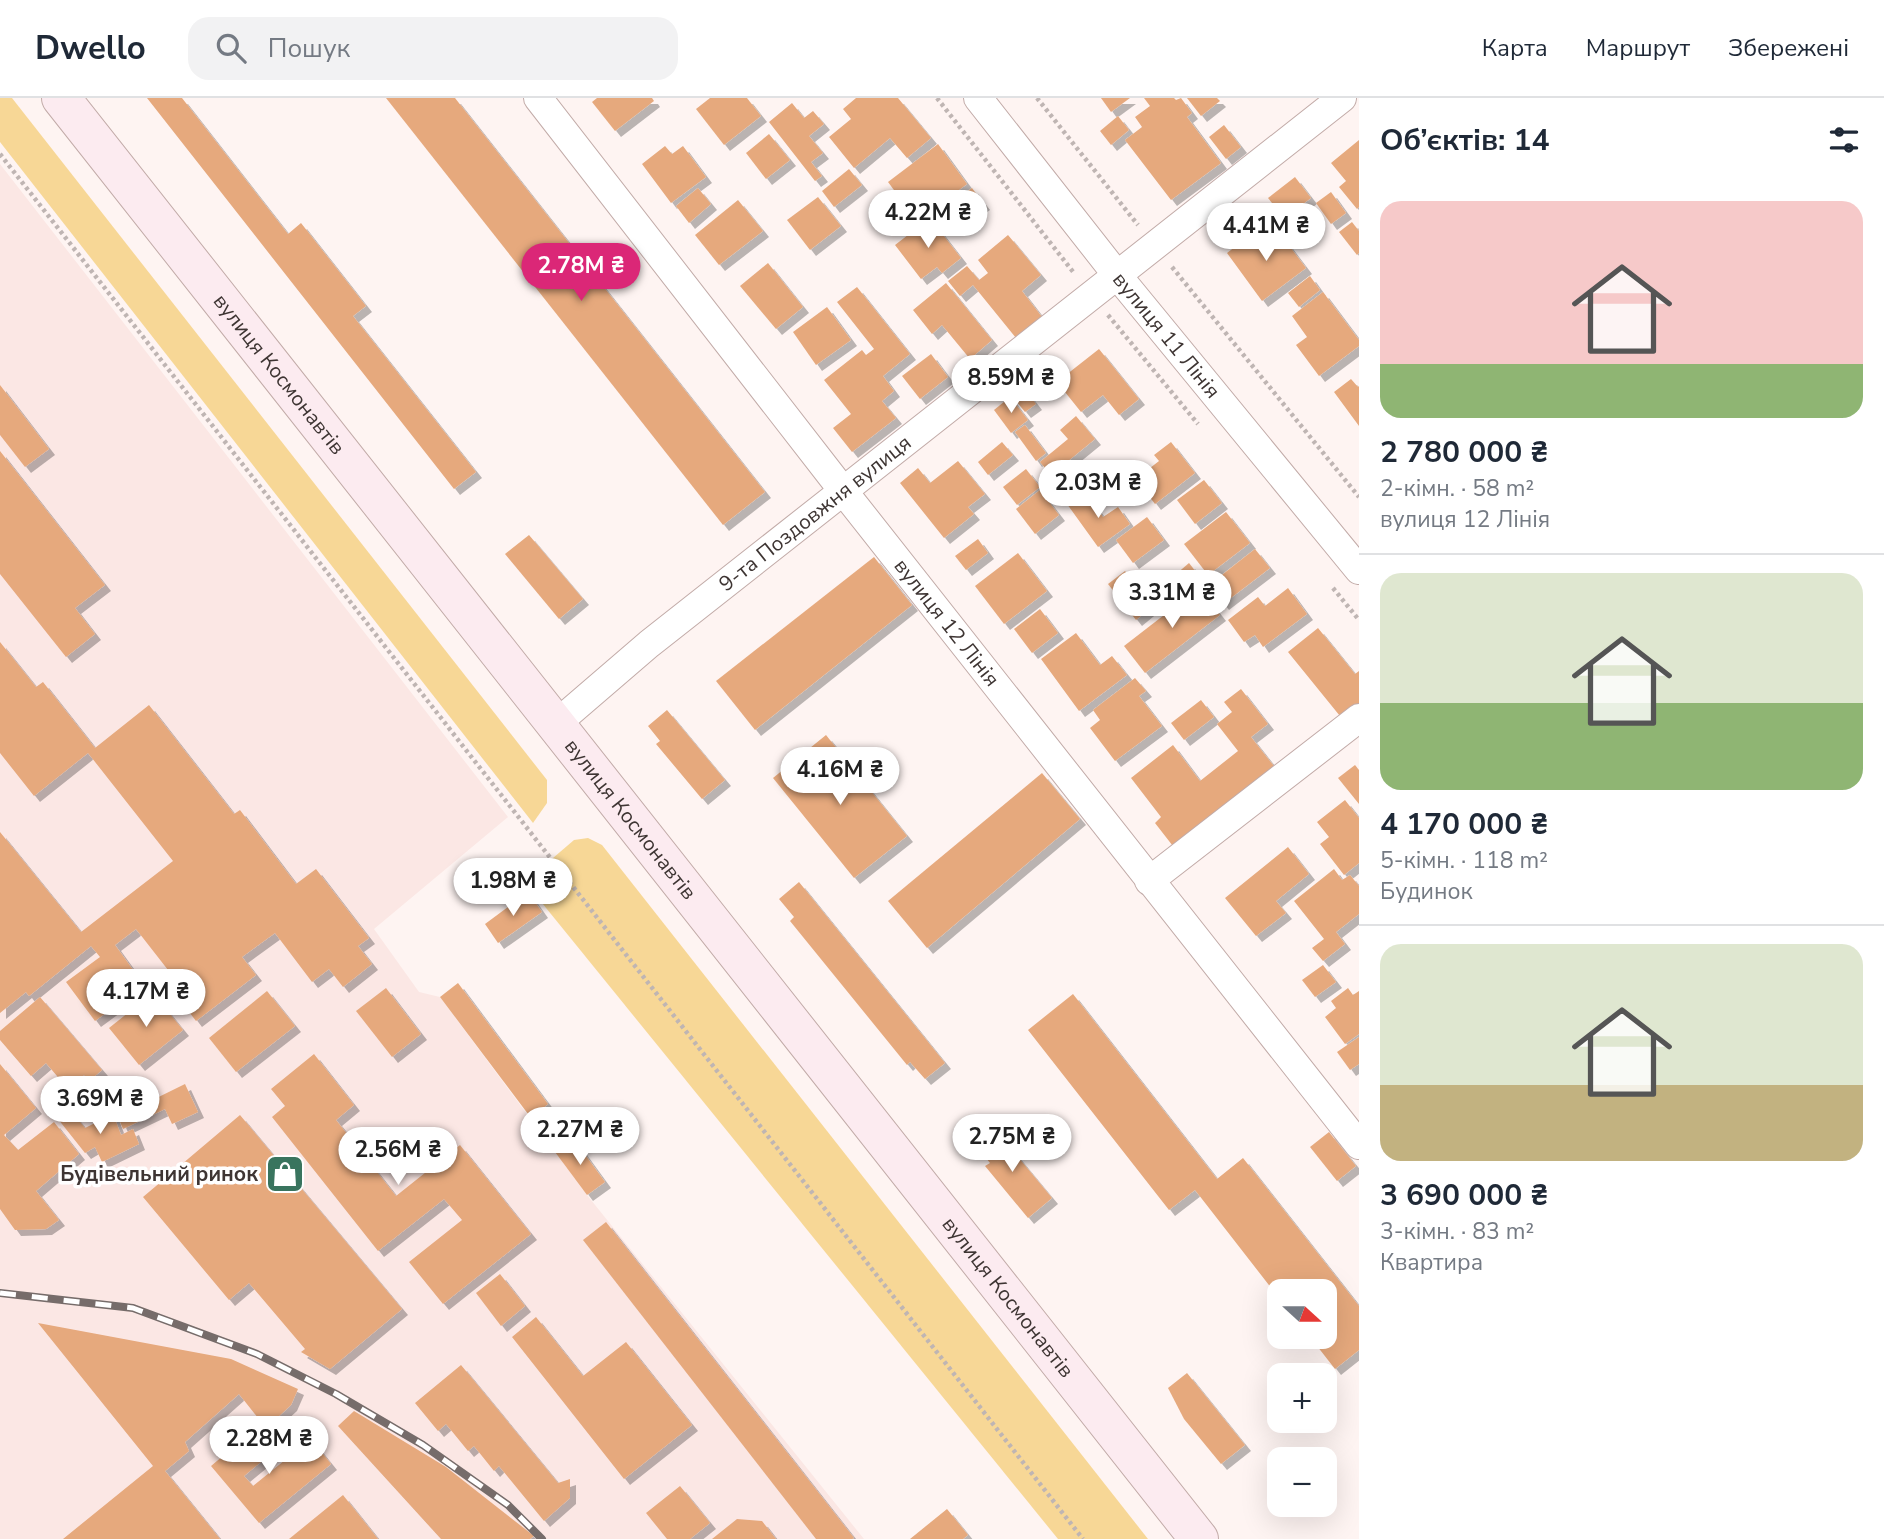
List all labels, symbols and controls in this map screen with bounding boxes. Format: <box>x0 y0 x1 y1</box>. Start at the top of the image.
search box <box>188 17 678 80</box>
text: Dwello <box>35 26 146 71</box>
icon: search <box>212 29 250 67</box>
text: Пошук <box>268 31 350 66</box>
text: Карта <box>1482 32 1548 64</box>
text: Маршрут <box>1586 32 1690 64</box>
text: Збережені <box>1728 32 1849 64</box>
text: Об’єктів: 14 <box>1380 120 1550 161</box>
icon: filters <box>1825 121 1863 159</box>
pin: 4.22M ₴ <box>863 190 993 250</box>
text: 4.22M ₴ <box>884 197 972 228</box>
pin: 4.41M ₴ <box>1201 204 1331 263</box>
text: 4.41M ₴ <box>1222 210 1310 241</box>
pin: 2.78M ₴ <box>516 244 646 303</box>
icon: home <box>1559 246 1685 372</box>
text: 2.78M ₴ <box>537 250 625 281</box>
street label: вулиця 11 Лінія <box>1106 266 1227 404</box>
street label: вулиця Космонавтів <box>207 288 351 460</box>
pin: 8.59M ₴ <box>946 356 1076 415</box>
text: 8.59M ₴ <box>967 362 1055 393</box>
street label: 9-та Поздовжня вулиця <box>713 429 917 598</box>
text: 2 780 000 ₴ <box>1380 432 1548 473</box>
pin: 2.03M ₴ <box>1033 460 1163 520</box>
text: 2.03M ₴ <box>1054 467 1142 498</box>
text: 2-кімн. · 58 m² <box>1380 473 1534 504</box>
text: вулиця 12 Лінія <box>1380 504 1550 535</box>
street label: вулиця 12 Лінія <box>888 553 1006 692</box>
pin: 3.31M ₴ <box>1107 570 1237 630</box>
text: 3.31M ₴ <box>1128 577 1216 608</box>
icon: home <box>1559 618 1685 744</box>
street label: вулиця Космонавтів <box>558 733 703 905</box>
pin: 4.16M ₴ <box>775 748 905 807</box>
text: 4.16M ₴ <box>796 754 884 785</box>
text: 4 170 000 ₴ <box>1380 804 1548 845</box>
text: 5-кімн. · 118 m² <box>1380 845 1548 876</box>
pin: 1.98M ₴ <box>448 858 578 918</box>
text: 1.98M ₴ <box>469 865 557 896</box>
text: Будинок <box>1380 876 1473 907</box>
pin: 4.17M ₴ <box>81 970 211 1029</box>
text: 4.17M ₴ <box>102 976 190 1007</box>
icon: home <box>1559 989 1685 1115</box>
pin: 3.69M ₴ <box>35 1076 165 1136</box>
text: 3.69M ₴ <box>56 1083 144 1114</box>
pin: 2.27M ₴ <box>515 1108 645 1167</box>
text: 2.27M ₴ <box>536 1114 624 1145</box>
pin: 2.75M ₴ <box>947 1114 1077 1174</box>
text: 2.75M ₴ <box>968 1121 1056 1152</box>
pin: 2.56M ₴ <box>333 1128 463 1187</box>
text: 2.56M ₴ <box>354 1134 442 1165</box>
shop icon: Будівельний ринок <box>264 1153 306 1195</box>
place label: Будівельний ринок <box>60 1160 258 1188</box>
text: 3 690 000 ₴ <box>1380 1175 1548 1216</box>
street label: вулиця Космонавтів <box>936 1211 1080 1383</box>
text: 3-кімн. · 83 m² <box>1380 1216 1534 1247</box>
text: Квартира <box>1380 1247 1483 1278</box>
north arrow <box>1267 1279 1337 1349</box>
map controls <box>1267 1279 1337 1517</box>
button: + <box>1267 1363 1337 1433</box>
pin: 2.28M ₴ <box>204 1416 334 1476</box>
text: 2.28M ₴ <box>225 1423 313 1454</box>
button: − <box>1267 1447 1337 1517</box>

